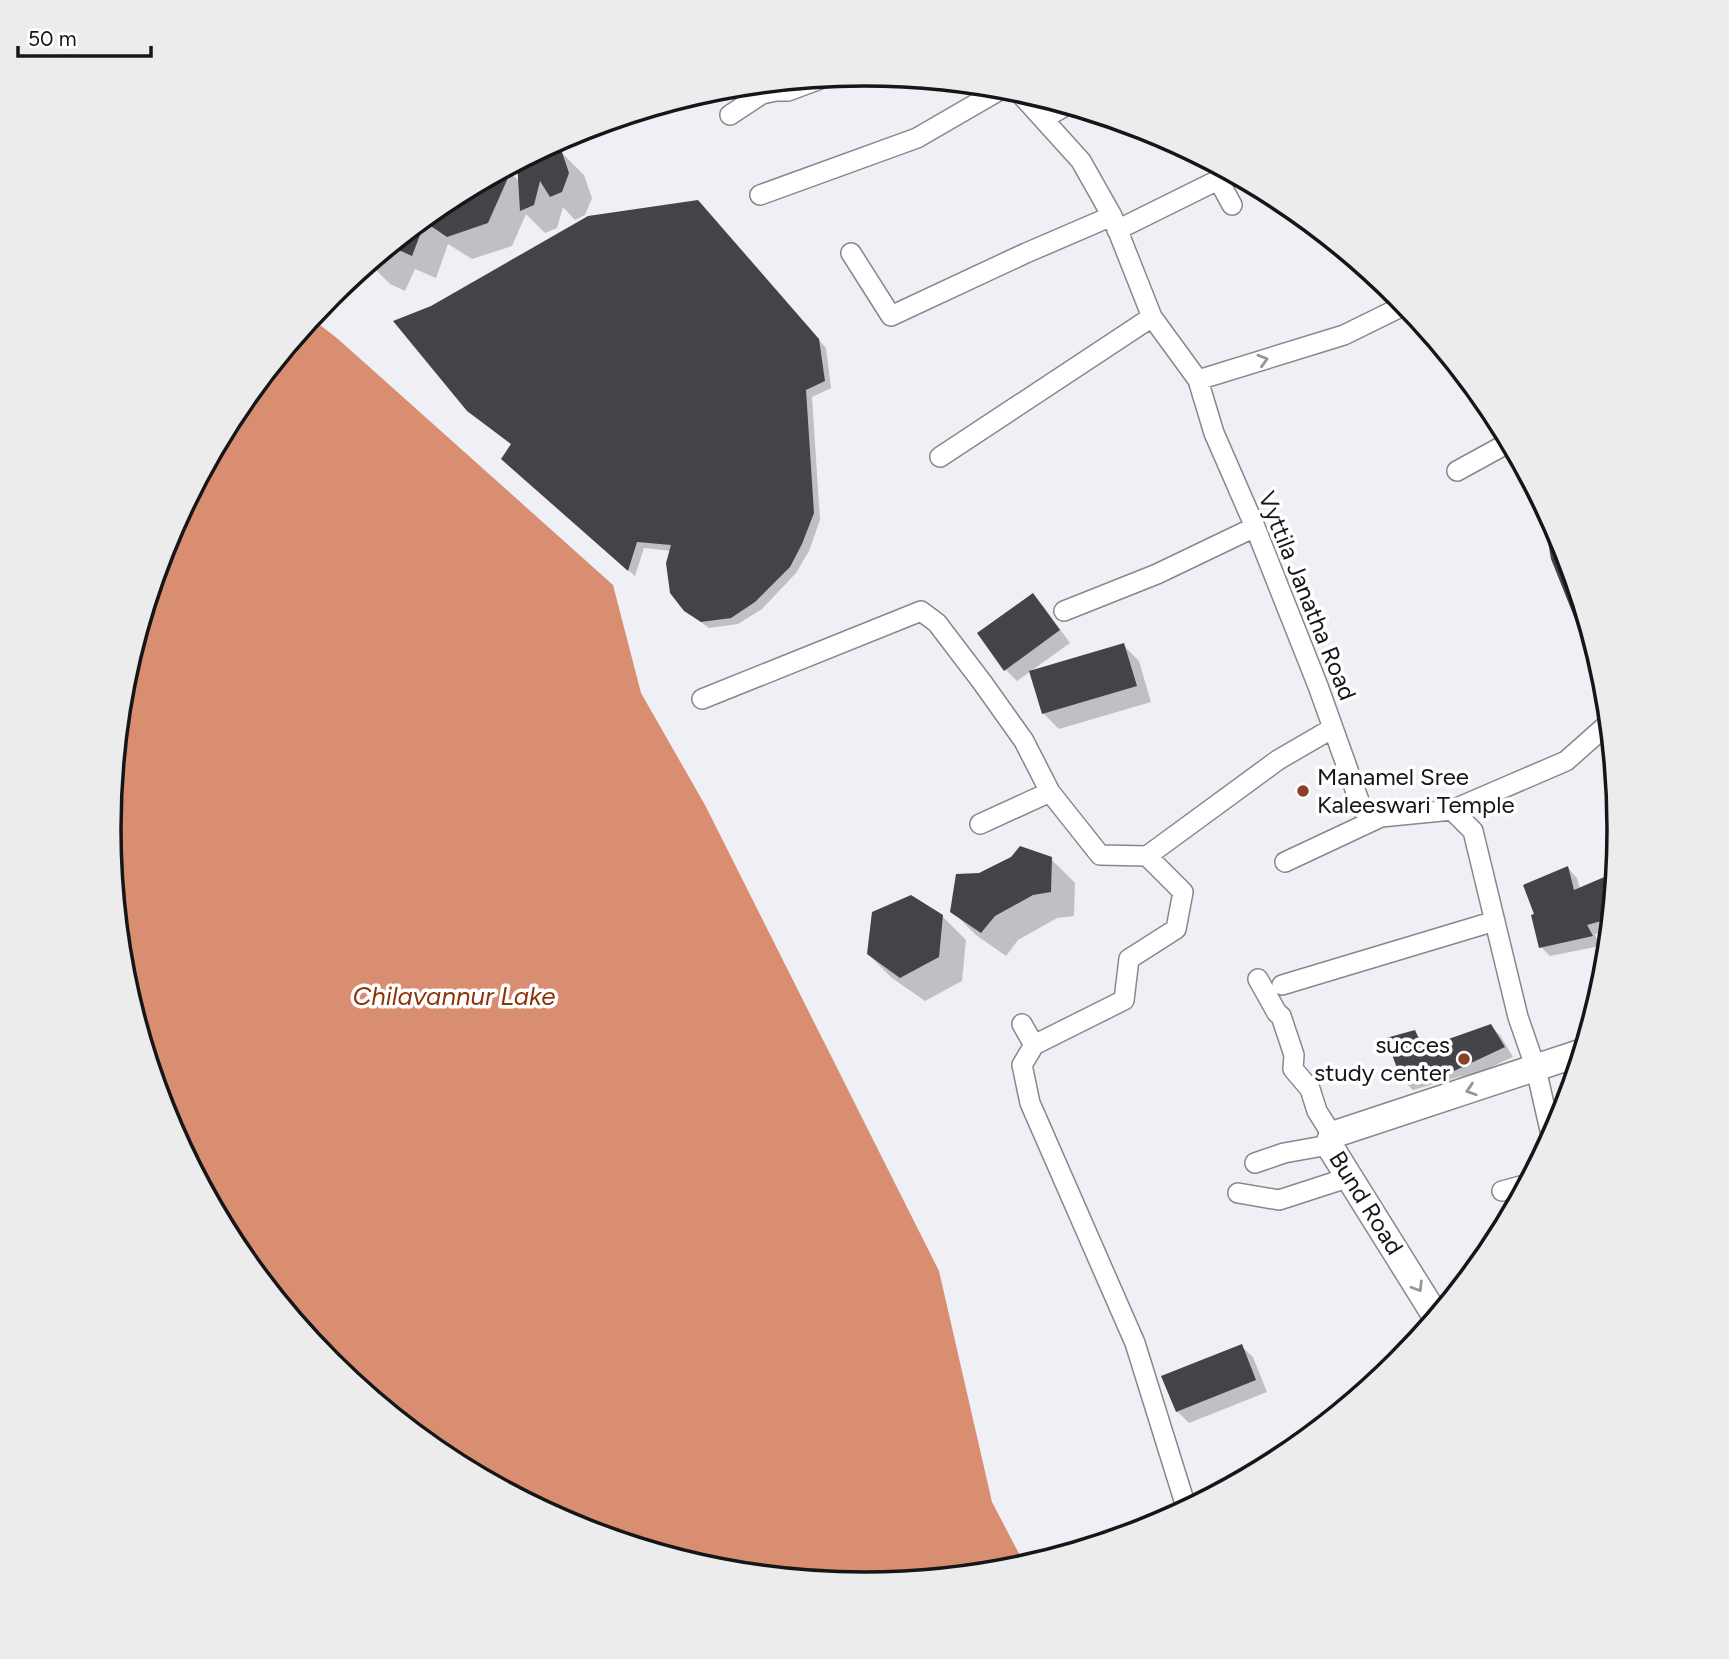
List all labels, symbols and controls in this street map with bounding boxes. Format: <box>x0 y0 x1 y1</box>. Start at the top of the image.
scale bar <box>18 14 150 58</box>
text: 50 m <box>28 26 77 51</box>
one-way arrow <box>1257 353 1269 368</box>
street label: Vyttila Janatha Road <box>1252 487 1363 704</box>
place label: Manamel Sree Kaleeswari Temple <box>1317 762 1515 819</box>
marker: Manamel Sree Kaleeswari Temple <box>1295 783 1311 799</box>
water label: Chilavannur Lake <box>353 980 556 1012</box>
place label: succes study center <box>1314 1030 1450 1087</box>
marker: succes study center <box>1456 1051 1472 1067</box>
one-way arrow <box>1465 1082 1478 1096</box>
street label: Bund Road <box>1323 1146 1410 1260</box>
one-way arrow <box>1410 1280 1423 1293</box>

